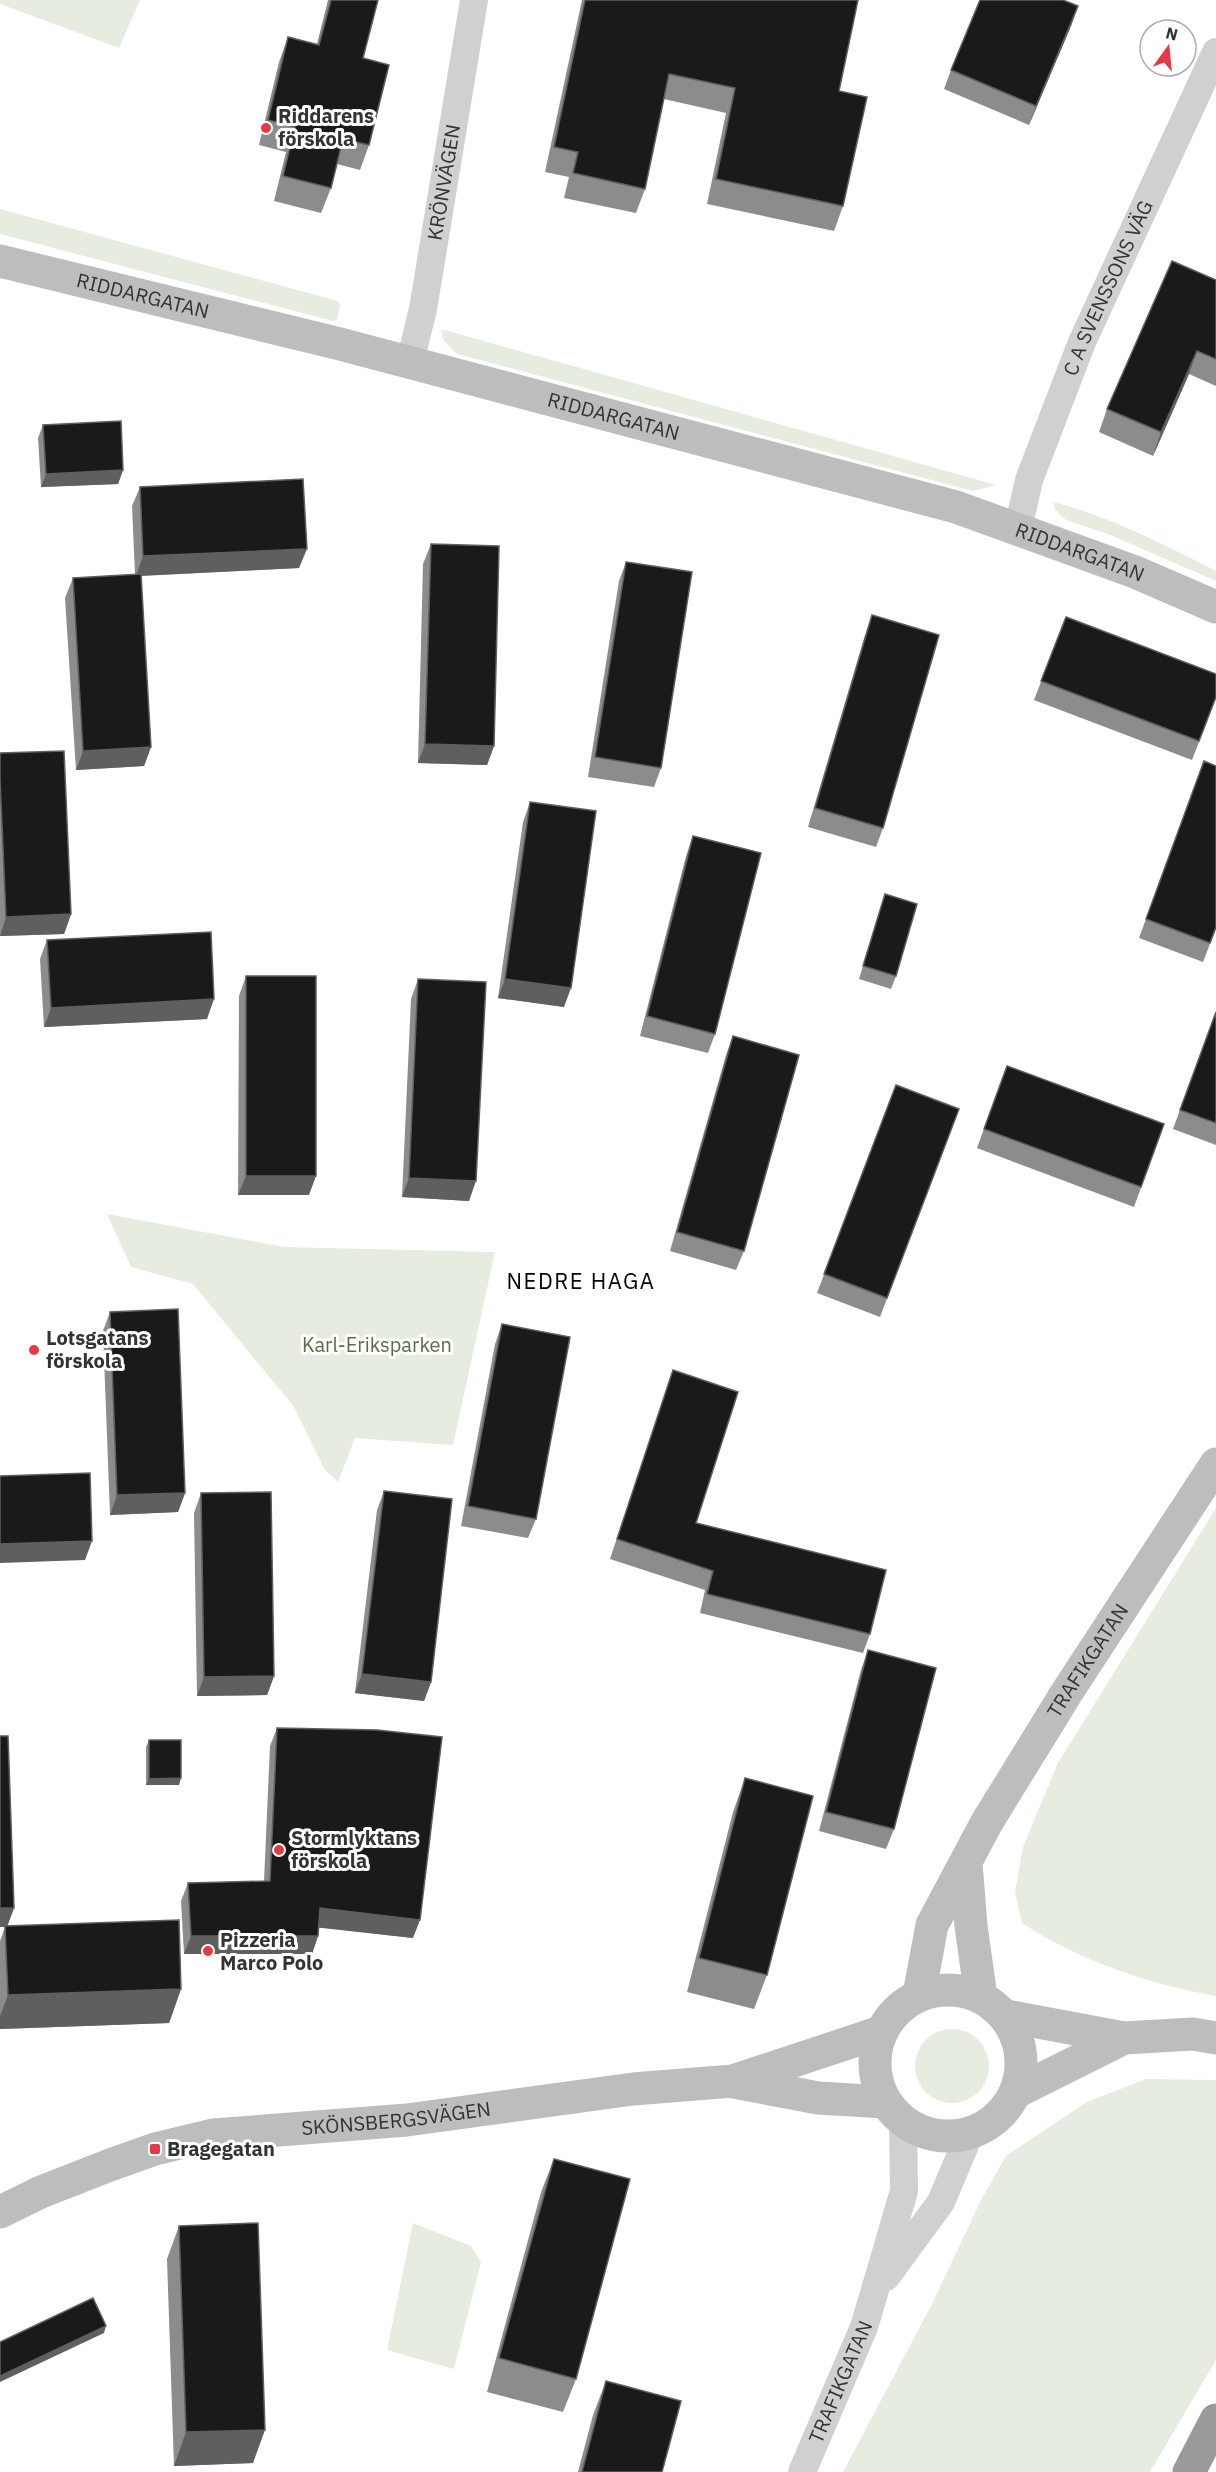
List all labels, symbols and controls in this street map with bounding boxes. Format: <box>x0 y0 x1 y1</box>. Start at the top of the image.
north arrow <box>1138 18 1198 78</box>
text: N <box>1164 22 1180 45</box>
place label: Riddarens förskola <box>278 102 374 152</box>
marker: Riddarens förskola <box>259 121 273 135</box>
street label: KRÖNVÄGEN <box>421 122 466 242</box>
street label: C A SVENSSONS VÄG <box>1056 196 1159 379</box>
street label: RIDDARGATAN <box>74 266 212 325</box>
street label: RIDDARGATAN <box>545 386 683 446</box>
street label: RIDDARGATAN <box>1012 516 1149 588</box>
district label: NEDRE HAGA <box>507 1266 655 1295</box>
place label: Lotsgatans förskola <box>46 1324 149 1374</box>
park label: Karl-Eriksparken <box>302 1331 452 1358</box>
marker: Lotsgatans förskola <box>27 1343 41 1357</box>
street label: TRAFIKGATAN <box>1040 1598 1134 1723</box>
place label: Stormlyktans förskola <box>291 1824 417 1874</box>
marker: Stormlyktans förskola <box>272 1843 286 1857</box>
place label: Pizzeria Marco Polo <box>220 1926 323 1976</box>
marker: Pizzeria Marco Polo <box>201 1944 215 1958</box>
street label: SKÖNSBERGSVÄGEN <box>300 2095 492 2141</box>
place label: Bragegatan <box>167 2135 275 2162</box>
marker: Bragegatan <box>148 2142 162 2156</box>
street label: TRAFIKGATAN <box>802 2316 878 2447</box>

